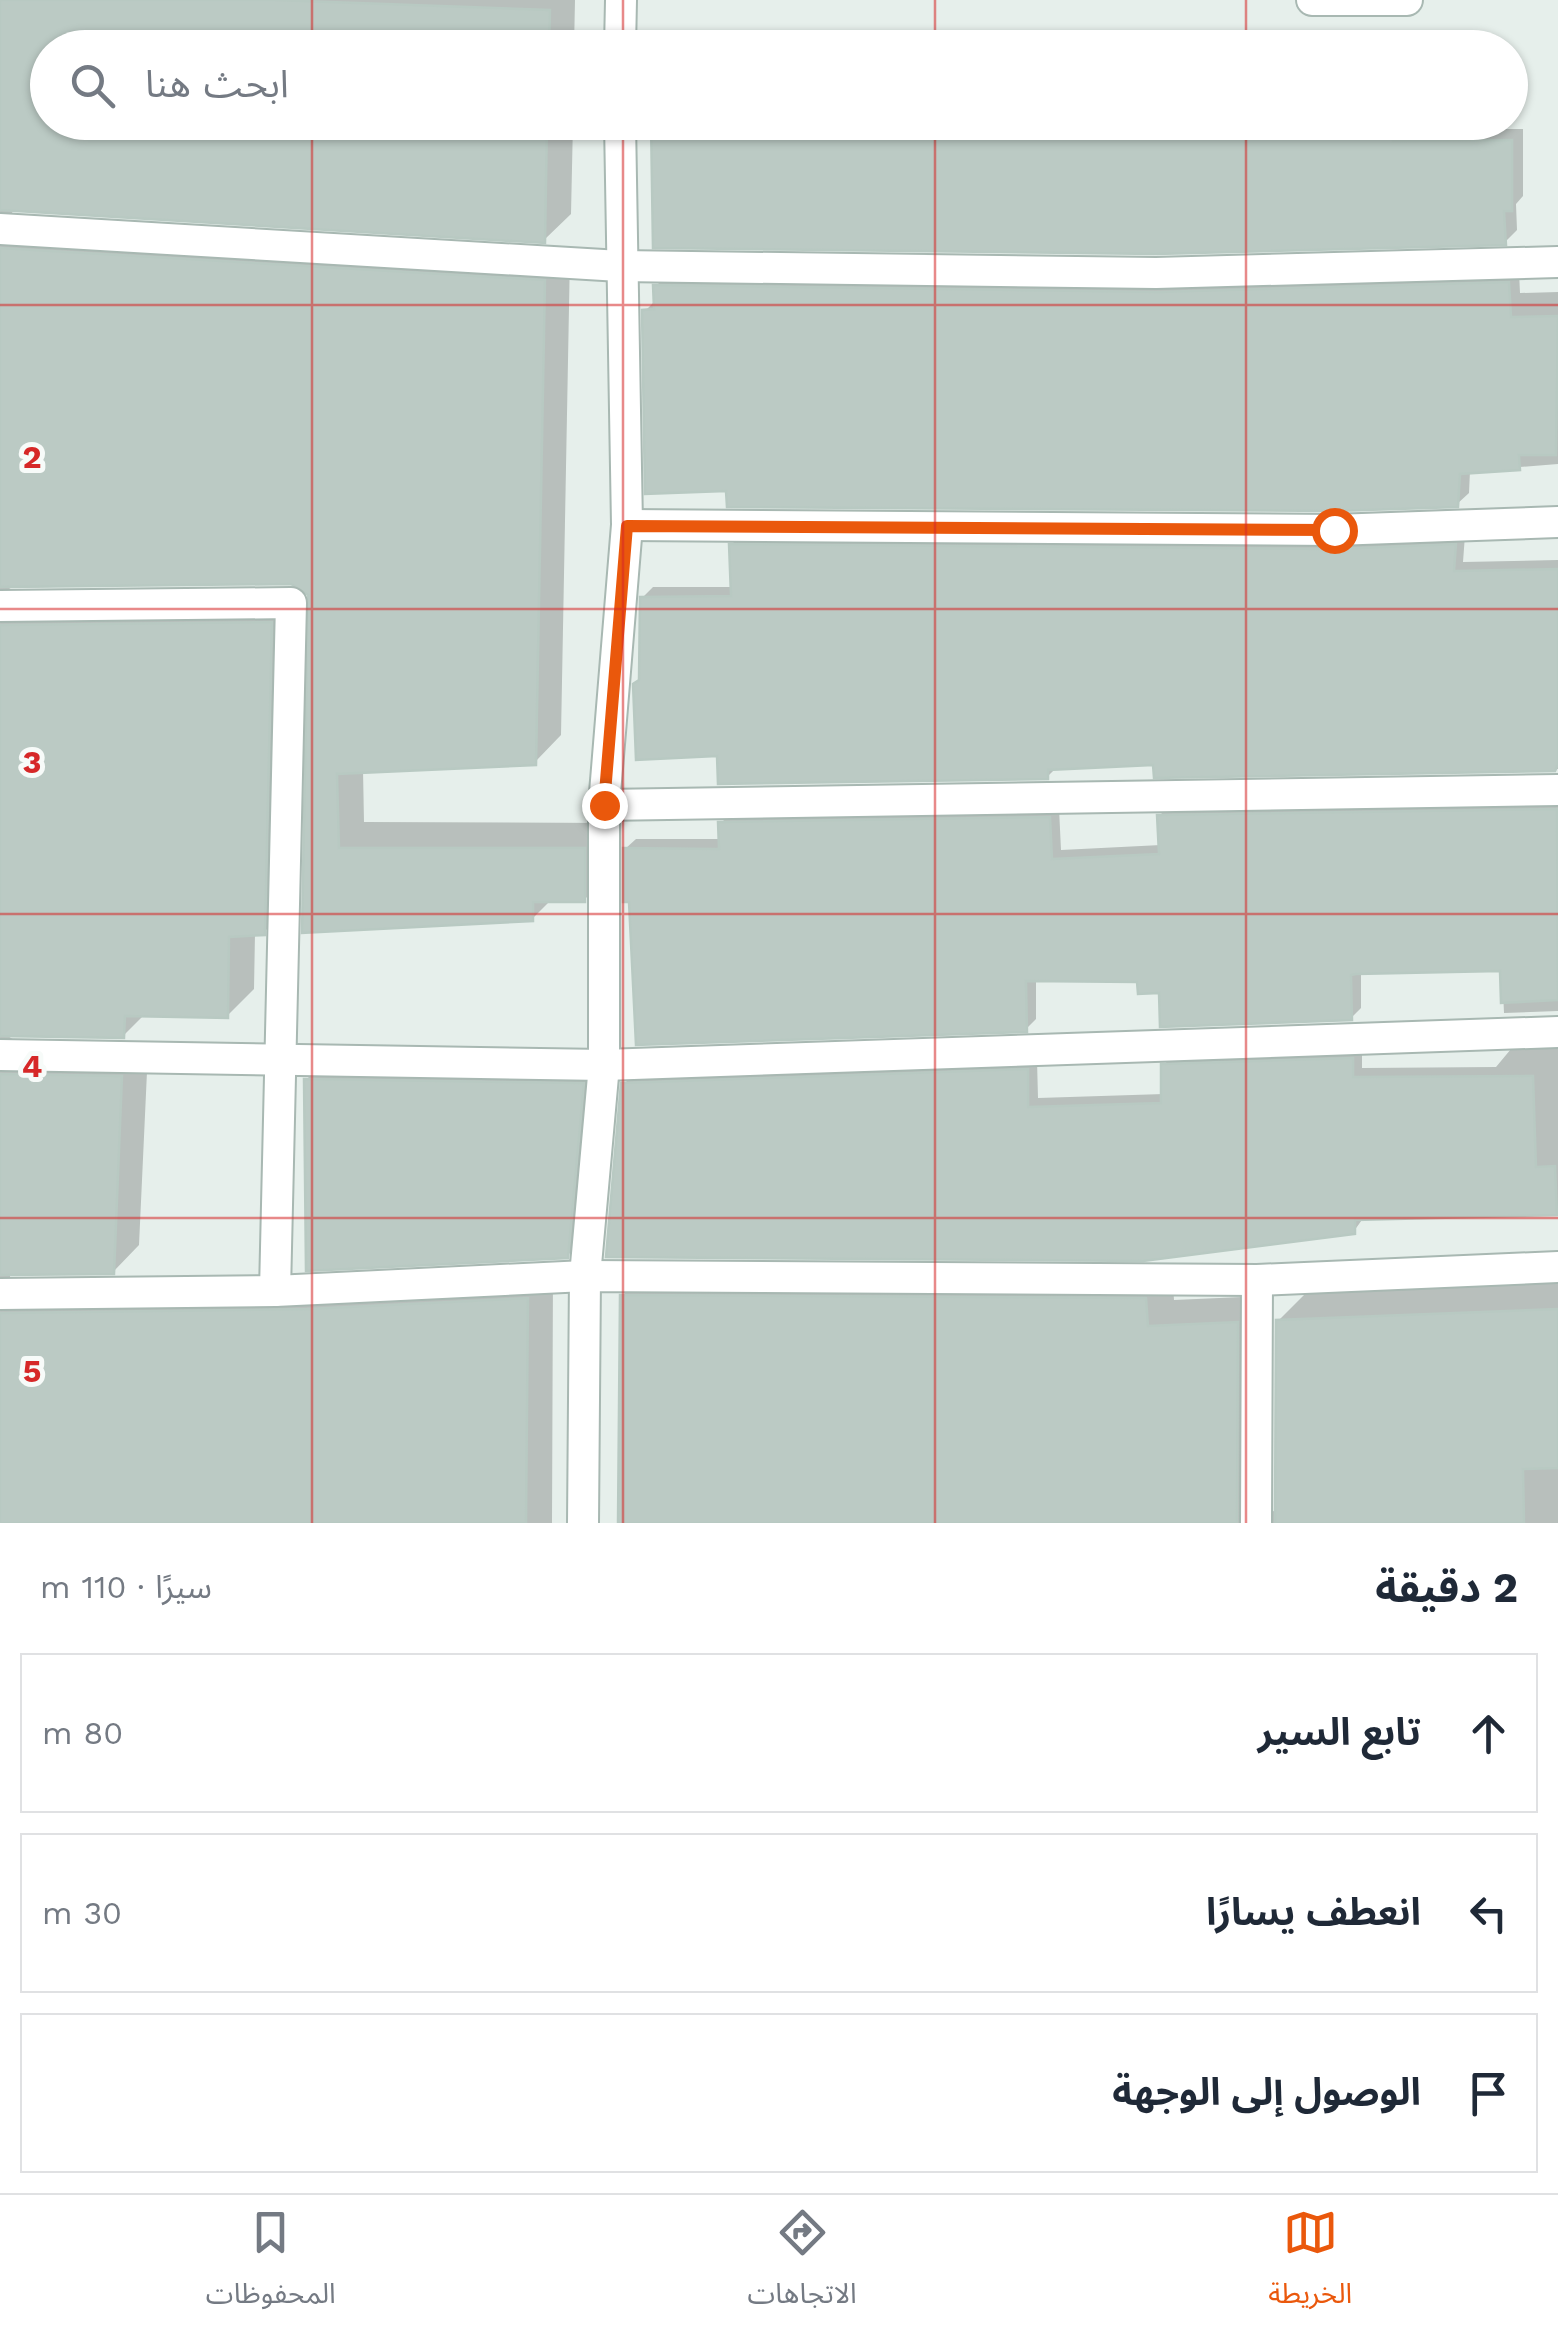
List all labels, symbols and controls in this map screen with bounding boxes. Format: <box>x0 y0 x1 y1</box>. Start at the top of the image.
search box <box>30 30 1528 140</box>
icon: search <box>65 58 120 113</box>
text: ابحث هنا <box>145 62 289 106</box>
text: 2 <box>22 438 42 476</box>
route start <box>1312 508 1358 554</box>
text: 3 <box>23 743 41 781</box>
route end <box>582 783 628 829</box>
text: 4 <box>22 1047 42 1085</box>
text: 5 <box>23 1352 41 1390</box>
text: 2 دقيقة <box>1375 1563 1518 1612</box>
text: سيرًا · 110 m <box>40 1568 212 1606</box>
icon: ahead <box>1461 1706 1516 1761</box>
text: تابع السير <box>1258 1710 1421 1754</box>
text: 80 m <box>42 1714 123 1752</box>
icon: left <box>1461 1886 1516 1941</box>
text: انعطف يسارًا <box>1206 1890 1421 1934</box>
text: 30 m <box>42 1894 122 1932</box>
icon: arrive <box>1461 2066 1516 2121</box>
text: الوصول إلى الوجهة <box>1112 2070 1421 2114</box>
tab: المحفوظات <box>206 2205 336 2324</box>
tab: الاتجاهات <box>747 2205 857 2324</box>
tab: الخريطة <box>1268 2205 1352 2324</box>

